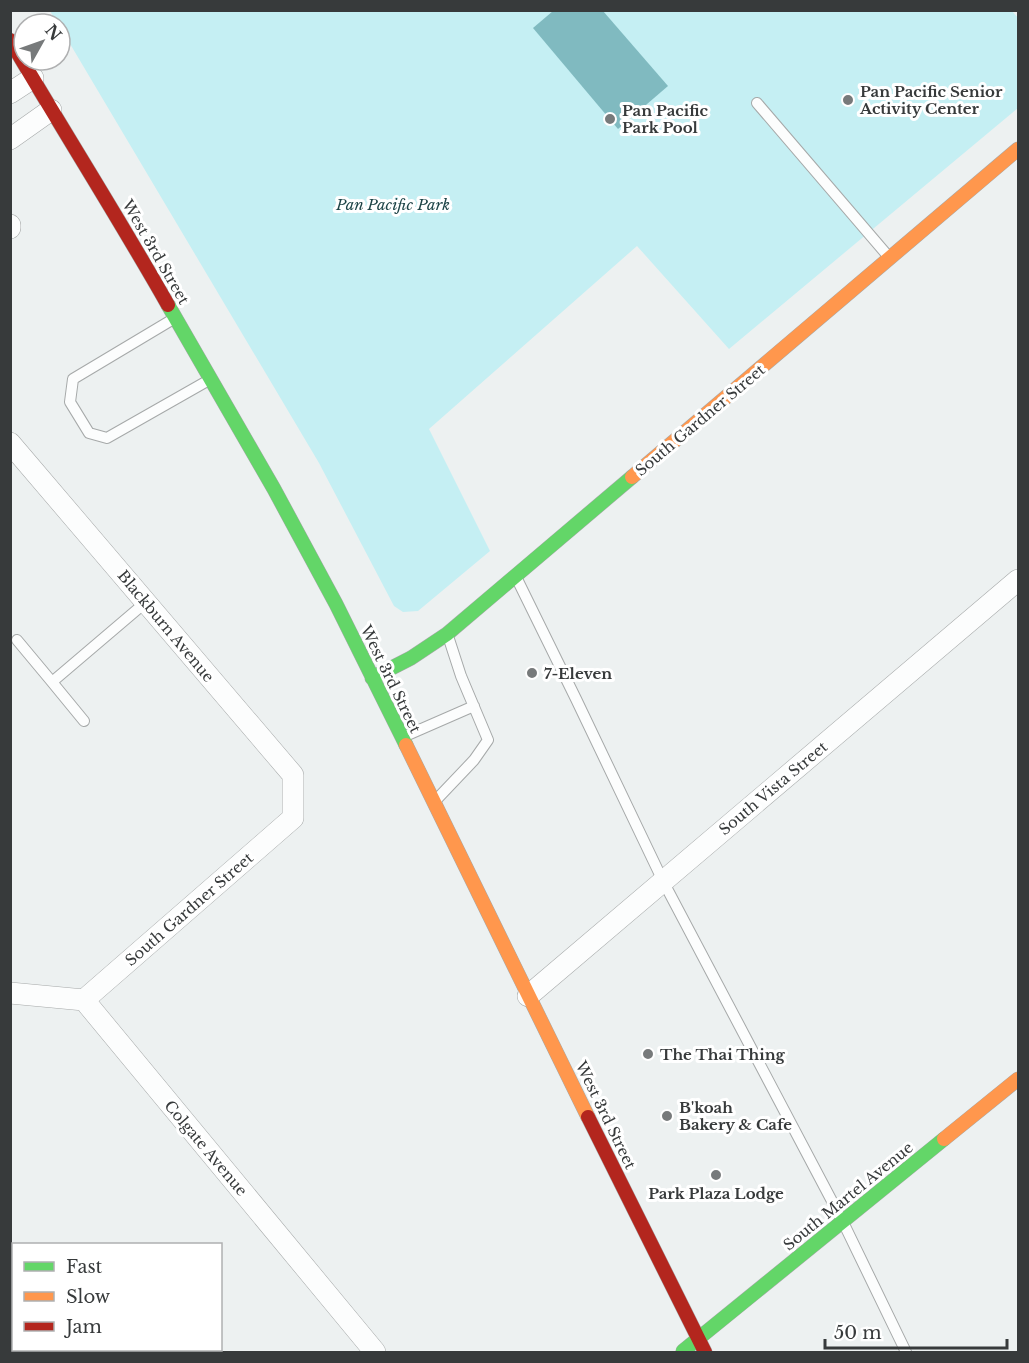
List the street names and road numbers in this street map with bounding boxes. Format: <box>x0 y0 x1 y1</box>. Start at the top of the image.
street label: West 3rd Street <box>118 195 194 308</box>
street label: South Gardner Street <box>631 360 769 480</box>
street label: Blackburn Avenue <box>114 566 218 686</box>
street label: West 3rd Street <box>356 621 425 736</box>
street label: South Vista Street <box>715 737 831 839</box>
street label: South Gardner Street <box>121 848 257 970</box>
street label: West 3rd Street <box>571 1057 640 1172</box>
street label: Colgate Avenue <box>160 1096 252 1200</box>
street label: South Martel Avenue <box>779 1138 917 1254</box>

